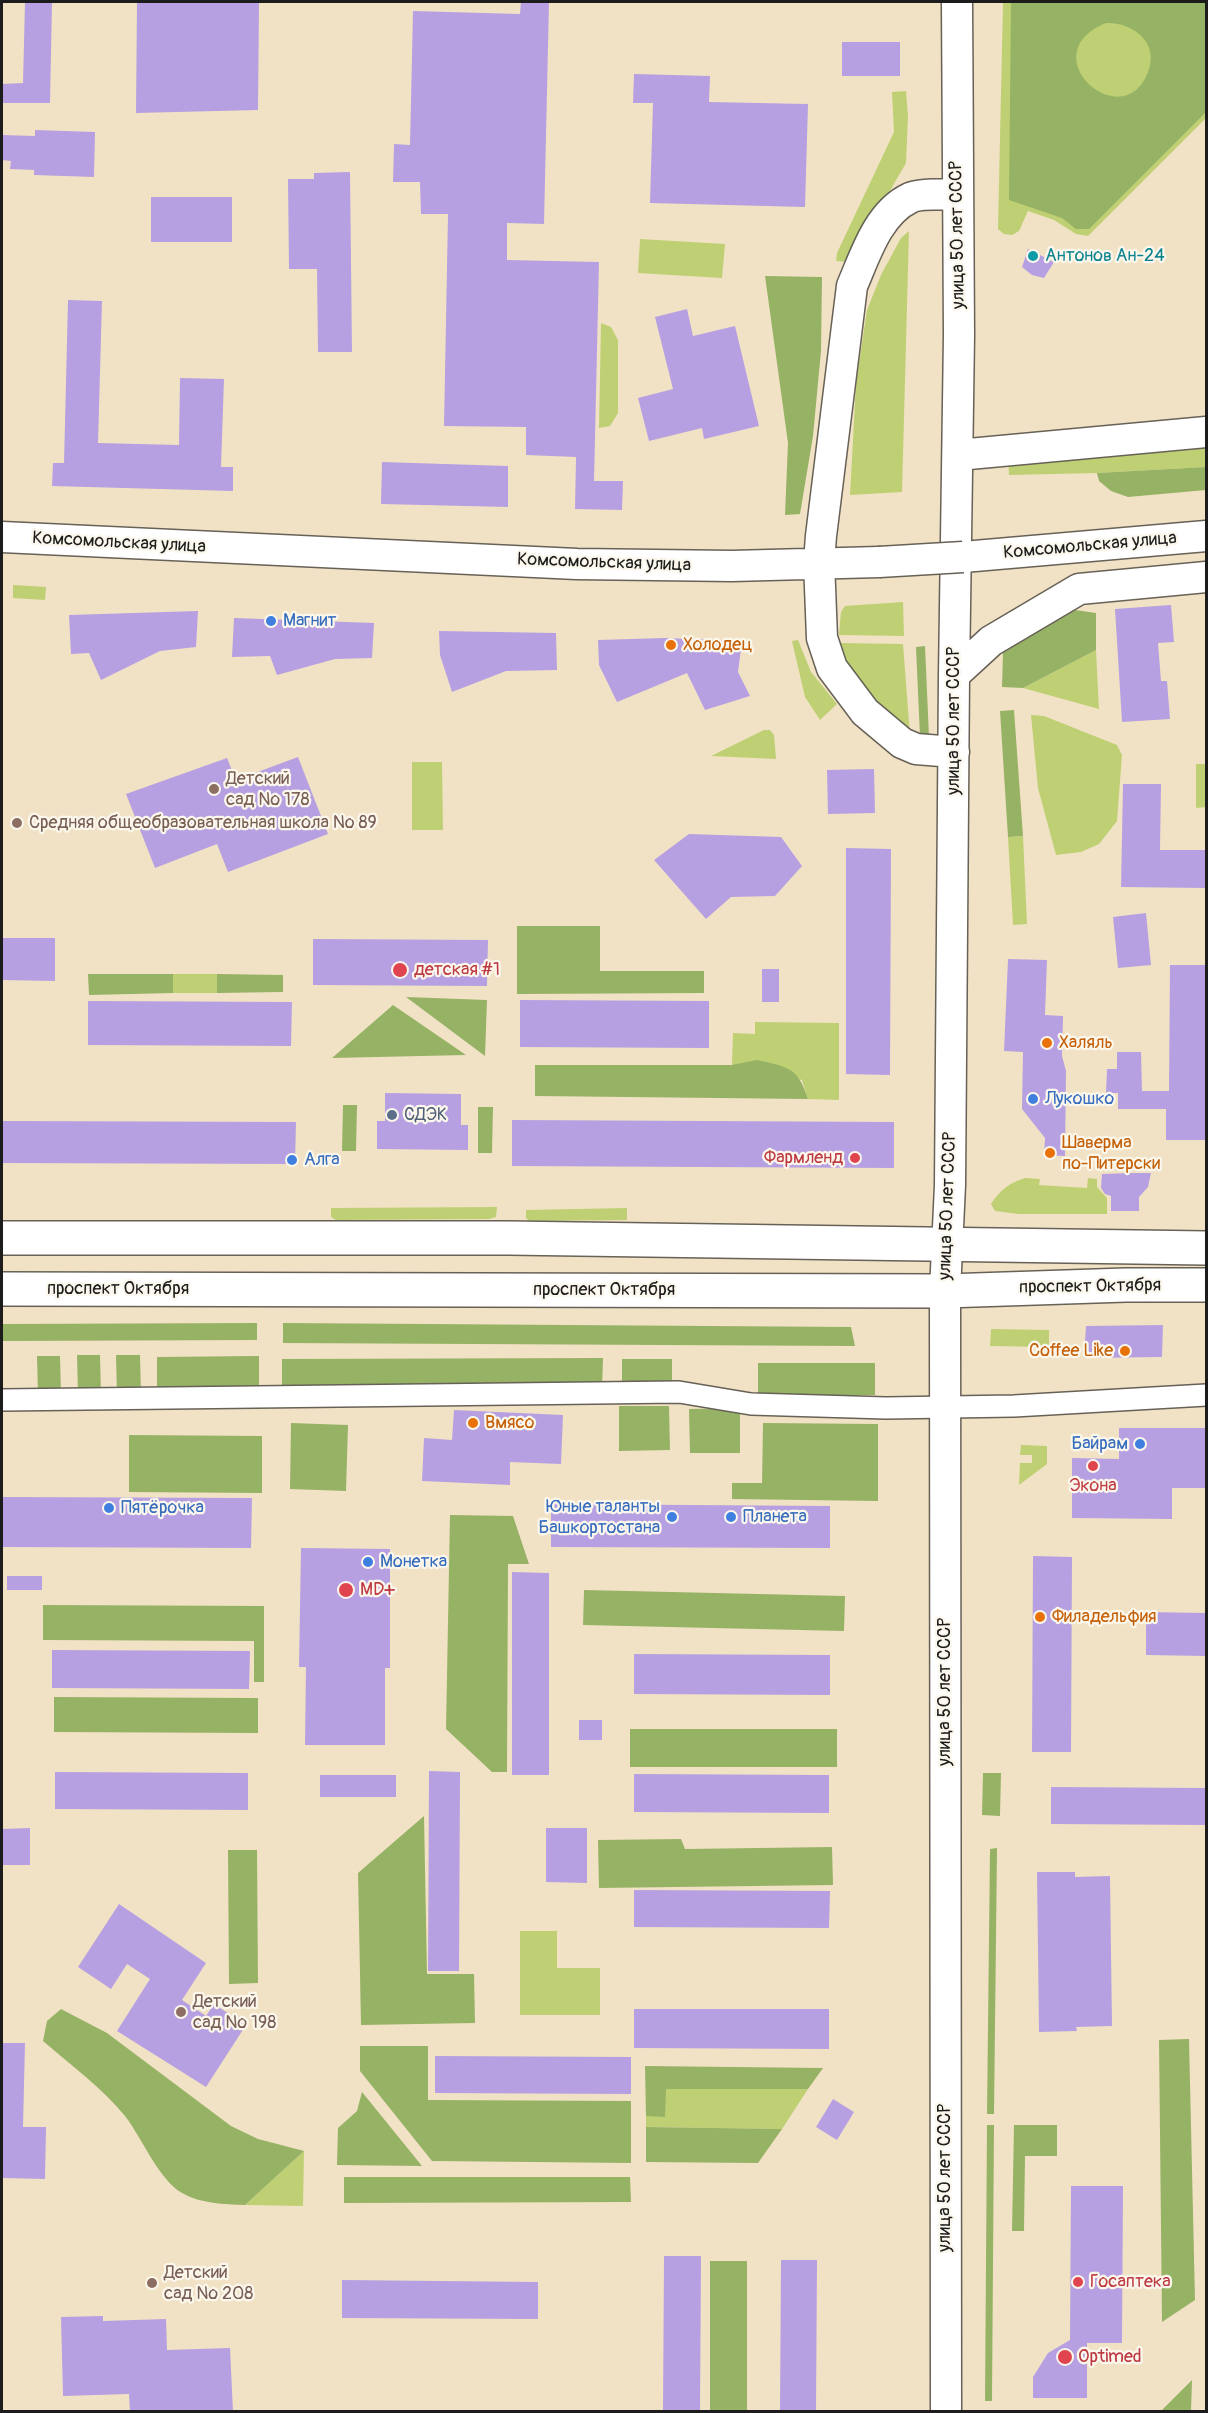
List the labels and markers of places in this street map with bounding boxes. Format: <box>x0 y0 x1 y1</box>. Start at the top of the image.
place label: Антонов Ан-24 <box>1045 245 1165 267</box>
marker: Антонов Ан-24 <box>1026 249 1040 263</box>
place label: Магнит <box>283 610 336 632</box>
marker: Магнит <box>264 614 278 628</box>
place label: Холодец <box>683 634 752 656</box>
marker: Холодец <box>664 638 678 652</box>
place label: Детский сад № 178 <box>226 768 310 810</box>
marker: Детский сад № 178 <box>207 782 221 796</box>
place label: Средняя общеобразовательная школа № 89 <box>29 812 377 834</box>
marker: Средняя общеобразовательная школа № 89 <box>10 816 24 830</box>
place label: детская #1 <box>414 959 500 981</box>
marker: детская #1 <box>391 961 409 979</box>
place label: Халяль <box>1059 1032 1113 1054</box>
marker: Халяль <box>1040 1036 1054 1050</box>
place label: Лукошко <box>1045 1088 1114 1110</box>
marker: Лукошко <box>1026 1092 1040 1106</box>
place label: СДЭК <box>404 1104 447 1126</box>
marker: СДЭК <box>385 1108 399 1122</box>
place label: Шаверма по-Питерски <box>1062 1132 1160 1174</box>
marker: Шаверма по-Питерски <box>1043 1146 1057 1160</box>
place label: Фармленд <box>764 1147 843 1169</box>
place label: Алга <box>304 1149 340 1171</box>
marker: Фармленд <box>848 1151 862 1165</box>
marker: Алга <box>285 1153 299 1167</box>
place label: Coffee Like <box>1029 1340 1113 1362</box>
marker: Coffee Like <box>1118 1344 1132 1358</box>
place label: Вмясо <box>485 1412 534 1434</box>
marker: Вмясо <box>466 1416 480 1430</box>
place label: Байрам <box>1071 1433 1128 1455</box>
marker: Байрам <box>1133 1437 1147 1451</box>
marker: Экона <box>1086 1459 1100 1473</box>
place label: Экона <box>1069 1475 1117 1497</box>
place label: Юные таланты Башкортостана <box>538 1496 660 1538</box>
place label: Пятёрочка <box>121 1497 204 1519</box>
marker: Пятёрочка <box>102 1501 116 1515</box>
place label: Планета <box>743 1506 807 1528</box>
marker: Юные таланты Башкортостана <box>665 1510 679 1524</box>
marker: Планета <box>724 1510 738 1524</box>
place label: Монетка <box>380 1551 447 1573</box>
marker: Монетка <box>361 1555 375 1569</box>
place label: MD+ <box>360 1579 394 1601</box>
marker: MD+ <box>337 1581 355 1599</box>
place label: Филадельфия <box>1052 1606 1157 1628</box>
marker: Филадельфия <box>1033 1610 1047 1624</box>
place label: Детский сад № 198 <box>193 1991 276 2034</box>
marker: Детский сад № 198 <box>174 2005 188 2019</box>
place label: Детский сад № 208 <box>164 2262 253 2304</box>
place label: Госаптека <box>1090 2271 1171 2293</box>
marker: Госаптека <box>1071 2275 1085 2289</box>
marker: Детский сад № 208 <box>145 2276 159 2290</box>
place label: Optimed <box>1078 2346 1142 2368</box>
marker: Optimed <box>1056 2348 1074 2366</box>

